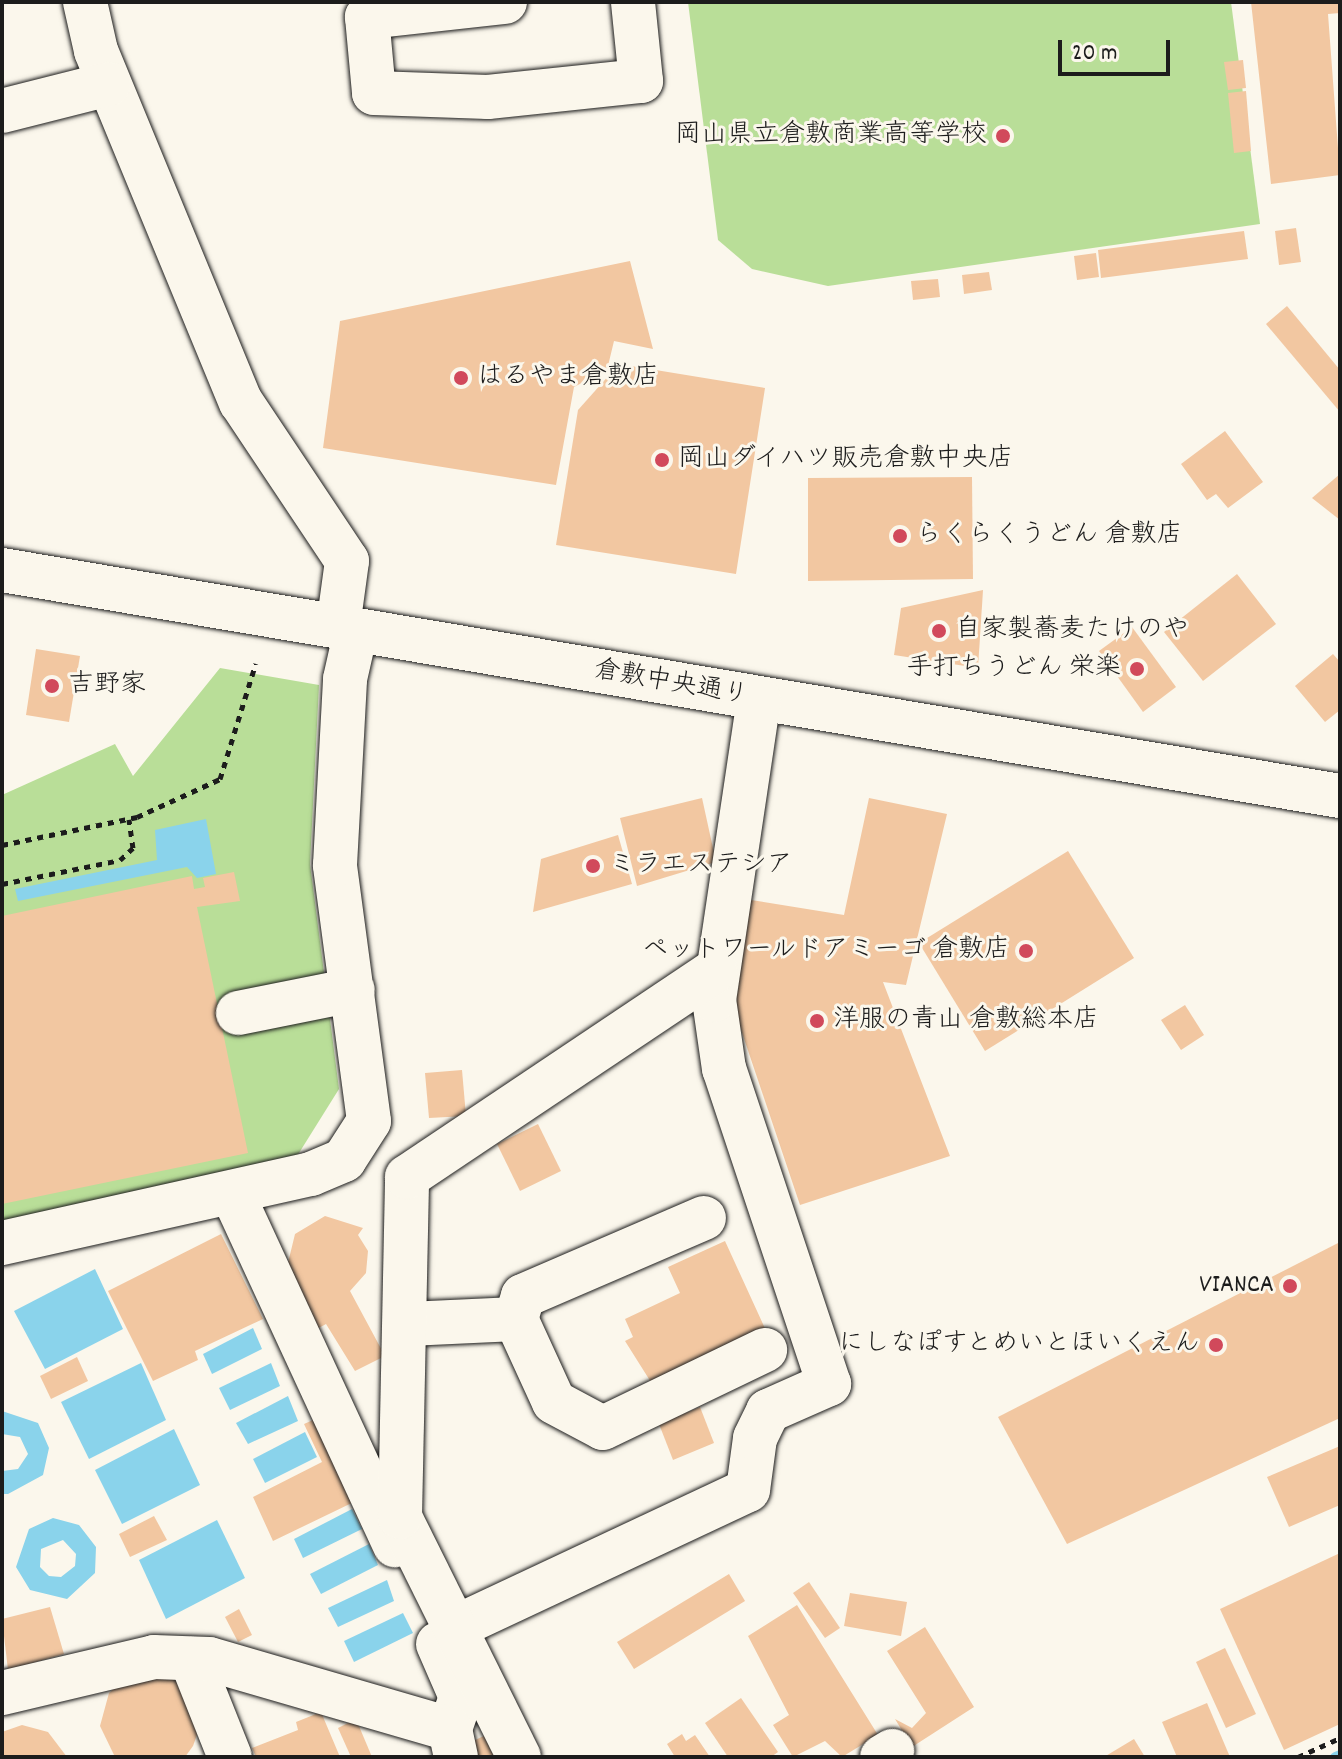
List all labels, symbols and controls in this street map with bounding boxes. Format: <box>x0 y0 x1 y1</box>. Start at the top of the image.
scale bar <box>1062 24 1174 74</box>
text: 20 m <box>1072 37 1118 71</box>
place label: 岡山県立倉敷商業高等学校 <box>675 120 987 152</box>
marker: 岡山県立倉敷商業高等学校 <box>994 127 1012 145</box>
place label: はるやま倉敷店 <box>477 362 659 394</box>
marker: はるやま倉敷店 <box>452 369 470 387</box>
place label: 岡山ダイハツ販売倉敷中央店 <box>678 444 1016 476</box>
marker: 岡山ダイハツ販売倉敷中央店 <box>653 451 671 469</box>
place label: らくらくうどん 倉敷店 <box>916 520 1182 552</box>
marker: らくらくうどん 倉敷店 <box>891 527 909 545</box>
place label: 自家製蕎麦たけのや <box>955 615 1189 647</box>
marker: 自家製蕎麦たけのや <box>930 622 948 640</box>
place label: 手打ちうどん 栄楽 <box>907 653 1121 685</box>
street label: 倉敷中央通り <box>591 655 751 713</box>
marker: 手打ちうどん 栄楽 <box>1128 660 1146 678</box>
place label: 吉野家 <box>68 670 146 702</box>
marker: 吉野家 <box>43 677 61 695</box>
place label: ミラエステシア <box>609 850 791 882</box>
marker: ミラエステシア <box>584 857 602 875</box>
place label: ペットワールドアミーゴ 倉敷店 <box>641 935 1010 967</box>
marker: ペットワールドアミーゴ 倉敷店 <box>1017 942 1035 960</box>
place label: 洋服の青山 倉敷総本店 <box>833 1005 1099 1037</box>
marker: 洋服の青山 倉敷総本店 <box>808 1012 826 1030</box>
place label: VIANCA <box>1199 1270 1274 1302</box>
marker: VIANCA <box>1281 1277 1299 1295</box>
place label: にしなぽすとめいとほいくえん <box>836 1329 1200 1361</box>
marker: にしなぽすとめいとほいくえん <box>1207 1336 1225 1354</box>

